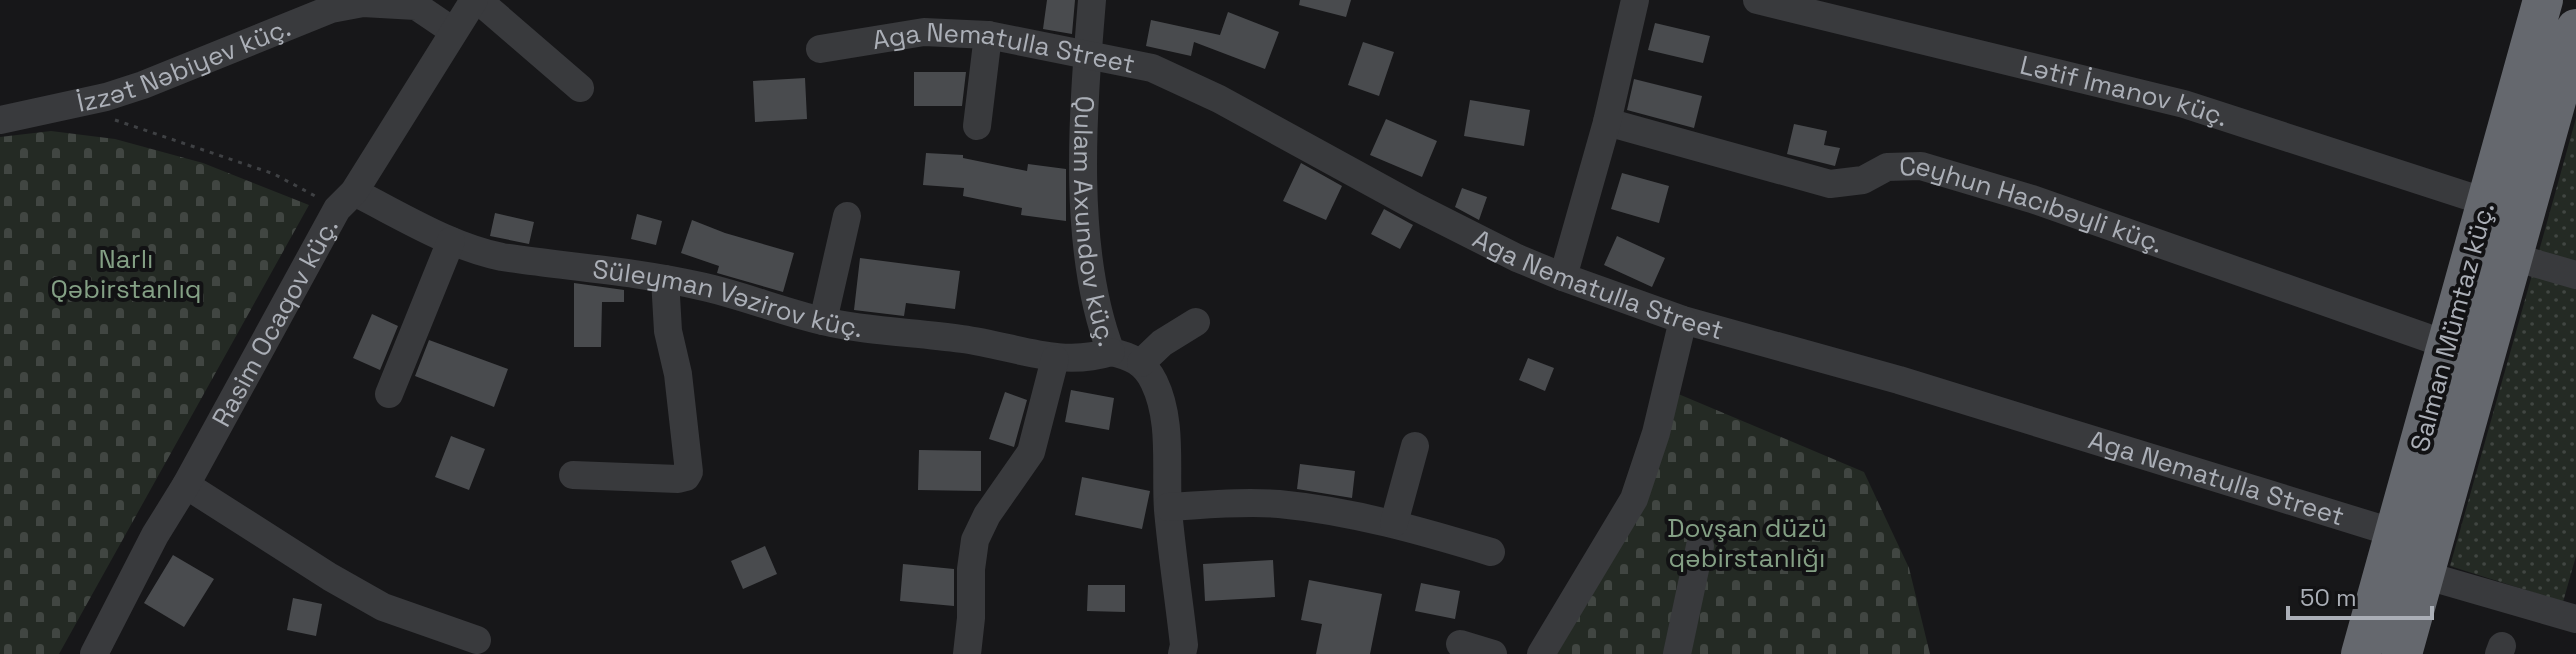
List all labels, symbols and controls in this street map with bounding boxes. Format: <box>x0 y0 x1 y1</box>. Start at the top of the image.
street label: İzzət Nəbiyev küç. <box>74 10 295 120</box>
street label: Aga Nematulla Street <box>870 15 1138 81</box>
street label: Lətif İmanov küç. <box>2017 48 2232 134</box>
street label: Qulam Axundov küç. <box>1066 95 1124 351</box>
street label: Ceyhun Hacıbəyli küç. <box>1899 148 2168 261</box>
street label: Salman Mümtaz küç. <box>2402 199 2502 455</box>
street label: Rasim Ocaqov küç. <box>204 212 346 433</box>
street label: Aga Nematulla Street <box>1467 222 1727 347</box>
park label: Narlı Qəbirstanlıq <box>50 242 202 306</box>
street label: Süleyman Vəzirov küç. <box>591 252 865 345</box>
street label: Aga Nematulla Street <box>2084 423 2348 533</box>
park label: Dovşan düzü qəbirstanlığı <box>1667 511 1827 575</box>
scale bar <box>2288 570 2432 620</box>
text: 50 m <box>2300 582 2357 613</box>

